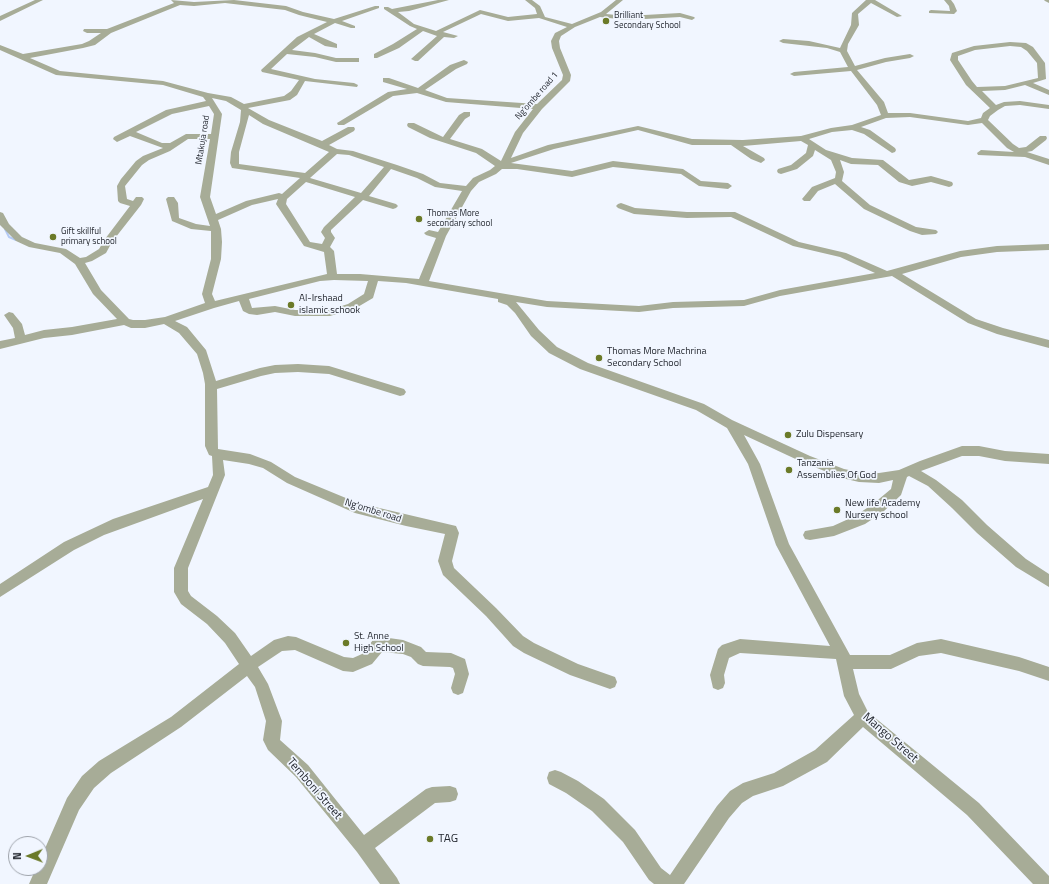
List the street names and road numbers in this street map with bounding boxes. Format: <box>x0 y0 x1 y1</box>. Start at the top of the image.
street label: Ng’ombe road 1 <box>513 70 561 122</box>
street label: Mtakuja road <box>194 115 212 165</box>
street label: Ng'ombe road <box>343 497 403 525</box>
street label: Mango Street <box>859 710 921 766</box>
street label: Temboni Street <box>283 755 345 823</box>

